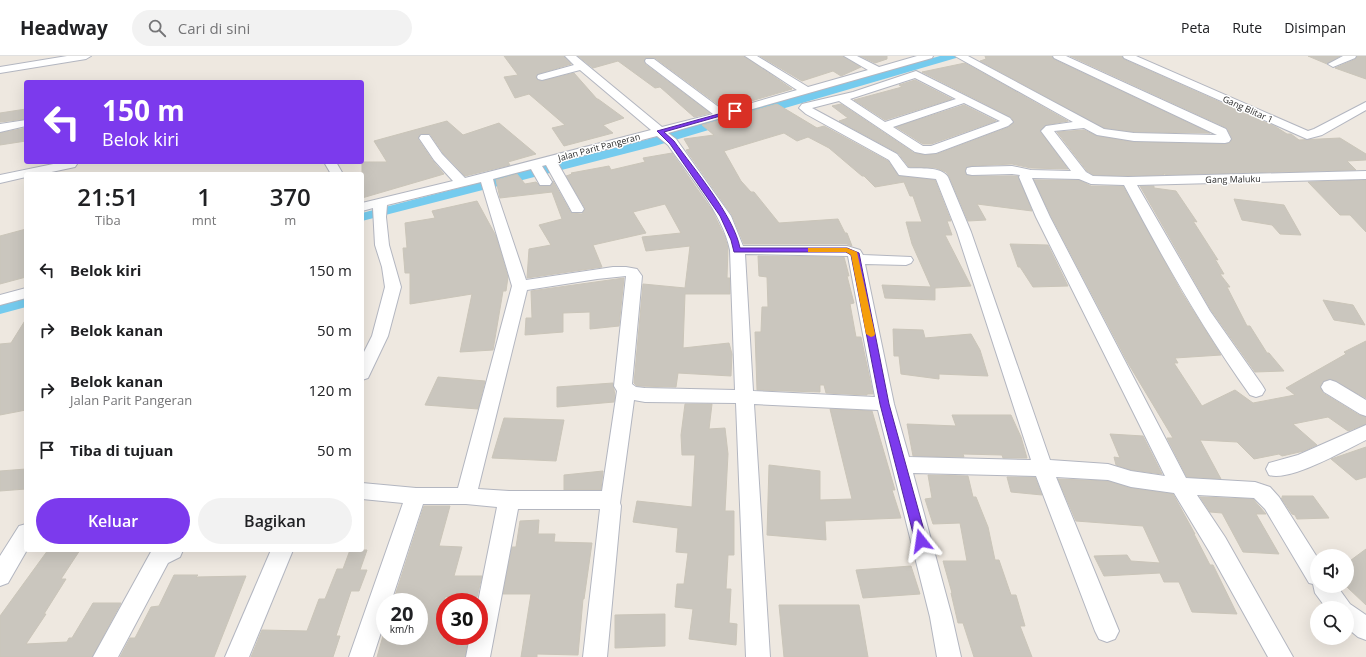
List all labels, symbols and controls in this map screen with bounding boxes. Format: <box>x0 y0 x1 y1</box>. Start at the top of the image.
search box <box>132 10 412 46</box>
text: Headway <box>20 15 108 41</box>
icon: search <box>146 17 168 39</box>
text: Cari di sini <box>178 18 250 38</box>
text: Peta <box>1181 18 1210 37</box>
text: Rute <box>1232 18 1262 37</box>
text: Disimpan <box>1284 18 1346 37</box>
text: 150 m <box>102 91 185 129</box>
street label: Gang Blitar 1 <box>1221 92 1275 126</box>
pin <box>718 94 752 128</box>
icon: left <box>36 96 88 148</box>
icon: arrive <box>724 100 746 122</box>
text: Belok kiri <box>102 127 179 151</box>
street label: Jalan Parit Pangeran <box>556 130 642 164</box>
street label: Gang Maluku <box>1205 172 1261 186</box>
text: 21:51 <box>77 180 139 213</box>
text: 1 <box>197 180 211 213</box>
text: 370 <box>270 180 311 213</box>
text: Tiba <box>95 211 121 229</box>
text: mnt <box>192 211 216 229</box>
text: m <box>284 211 296 229</box>
icon: left <box>36 259 58 281</box>
text: Belok kiri <box>70 260 141 280</box>
text: 150 m <box>308 260 352 280</box>
icon: right <box>36 319 58 341</box>
text: Belok kanan <box>70 320 163 340</box>
text: 50 m <box>317 320 352 340</box>
text: Belok kanan <box>70 371 163 391</box>
icon: right <box>36 379 58 401</box>
text: 120 m <box>308 380 352 400</box>
text: Jalan Parit Pangeran <box>70 391 192 409</box>
icon: arrive <box>36 439 58 461</box>
text: Tiba di tujuan <box>70 440 173 460</box>
text: 50 m <box>317 440 352 460</box>
button: Keluar <box>36 498 190 544</box>
button: Bagikan <box>198 498 352 544</box>
position arrow <box>900 520 942 562</box>
map controls <box>1310 549 1354 645</box>
button: sound <box>1310 549 1354 593</box>
speed limit sign: 30 <box>436 593 488 645</box>
text: 20 <box>391 600 413 627</box>
button: search <box>1310 601 1354 645</box>
text: km/h <box>390 622 414 636</box>

